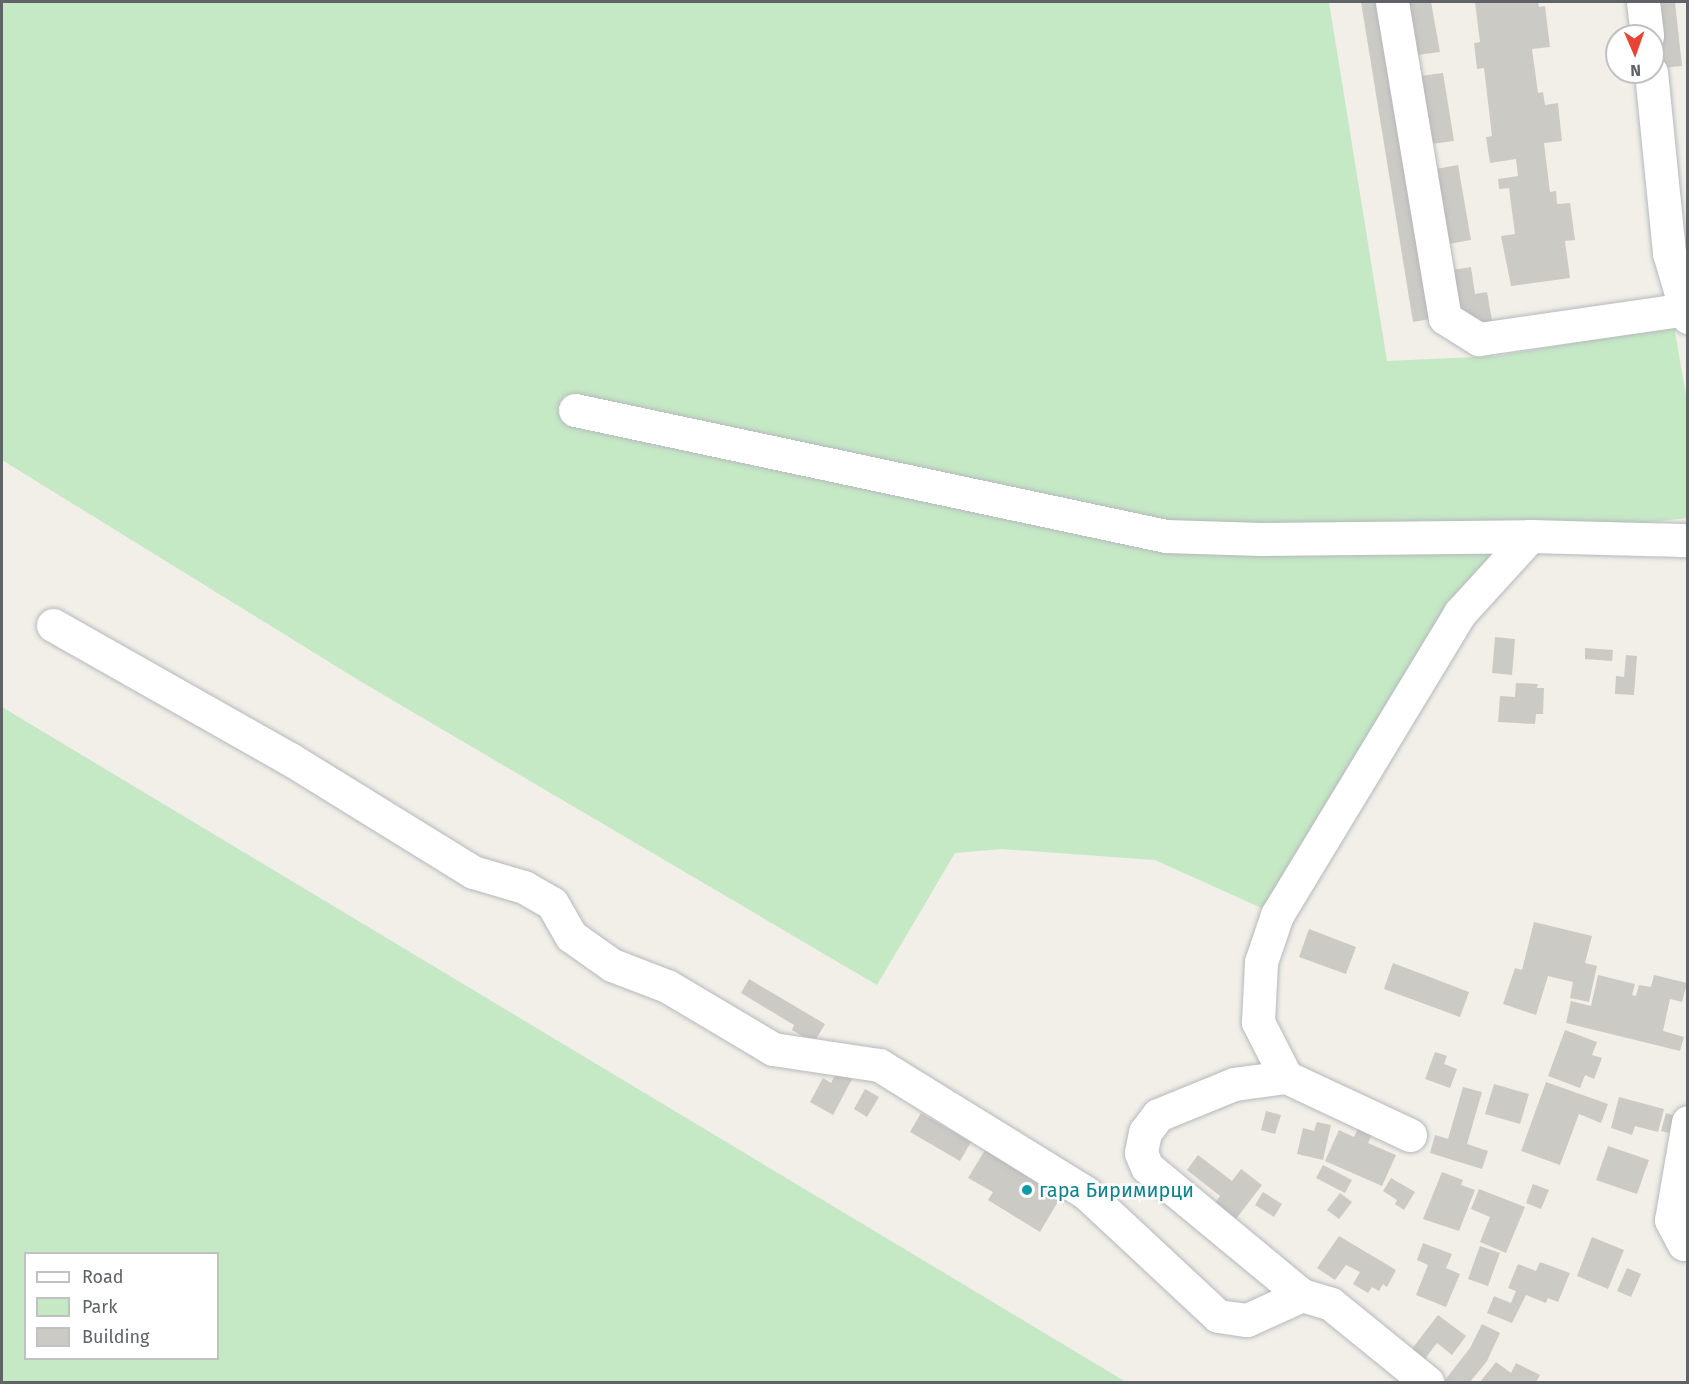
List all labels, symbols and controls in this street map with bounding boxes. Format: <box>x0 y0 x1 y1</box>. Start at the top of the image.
north arrow <box>1605 24 1665 84</box>
text: N <box>1630 61 1641 80</box>
place label: гара Биримирци <box>1039 1178 1194 1202</box>
marker: гара Биримирци <box>1020 1183 1034 1197</box>
legend <box>24 1252 219 1360</box>
text: Road <box>82 1266 124 1288</box>
text: Park <box>82 1296 117 1318</box>
text: Building <box>82 1326 149 1348</box>

